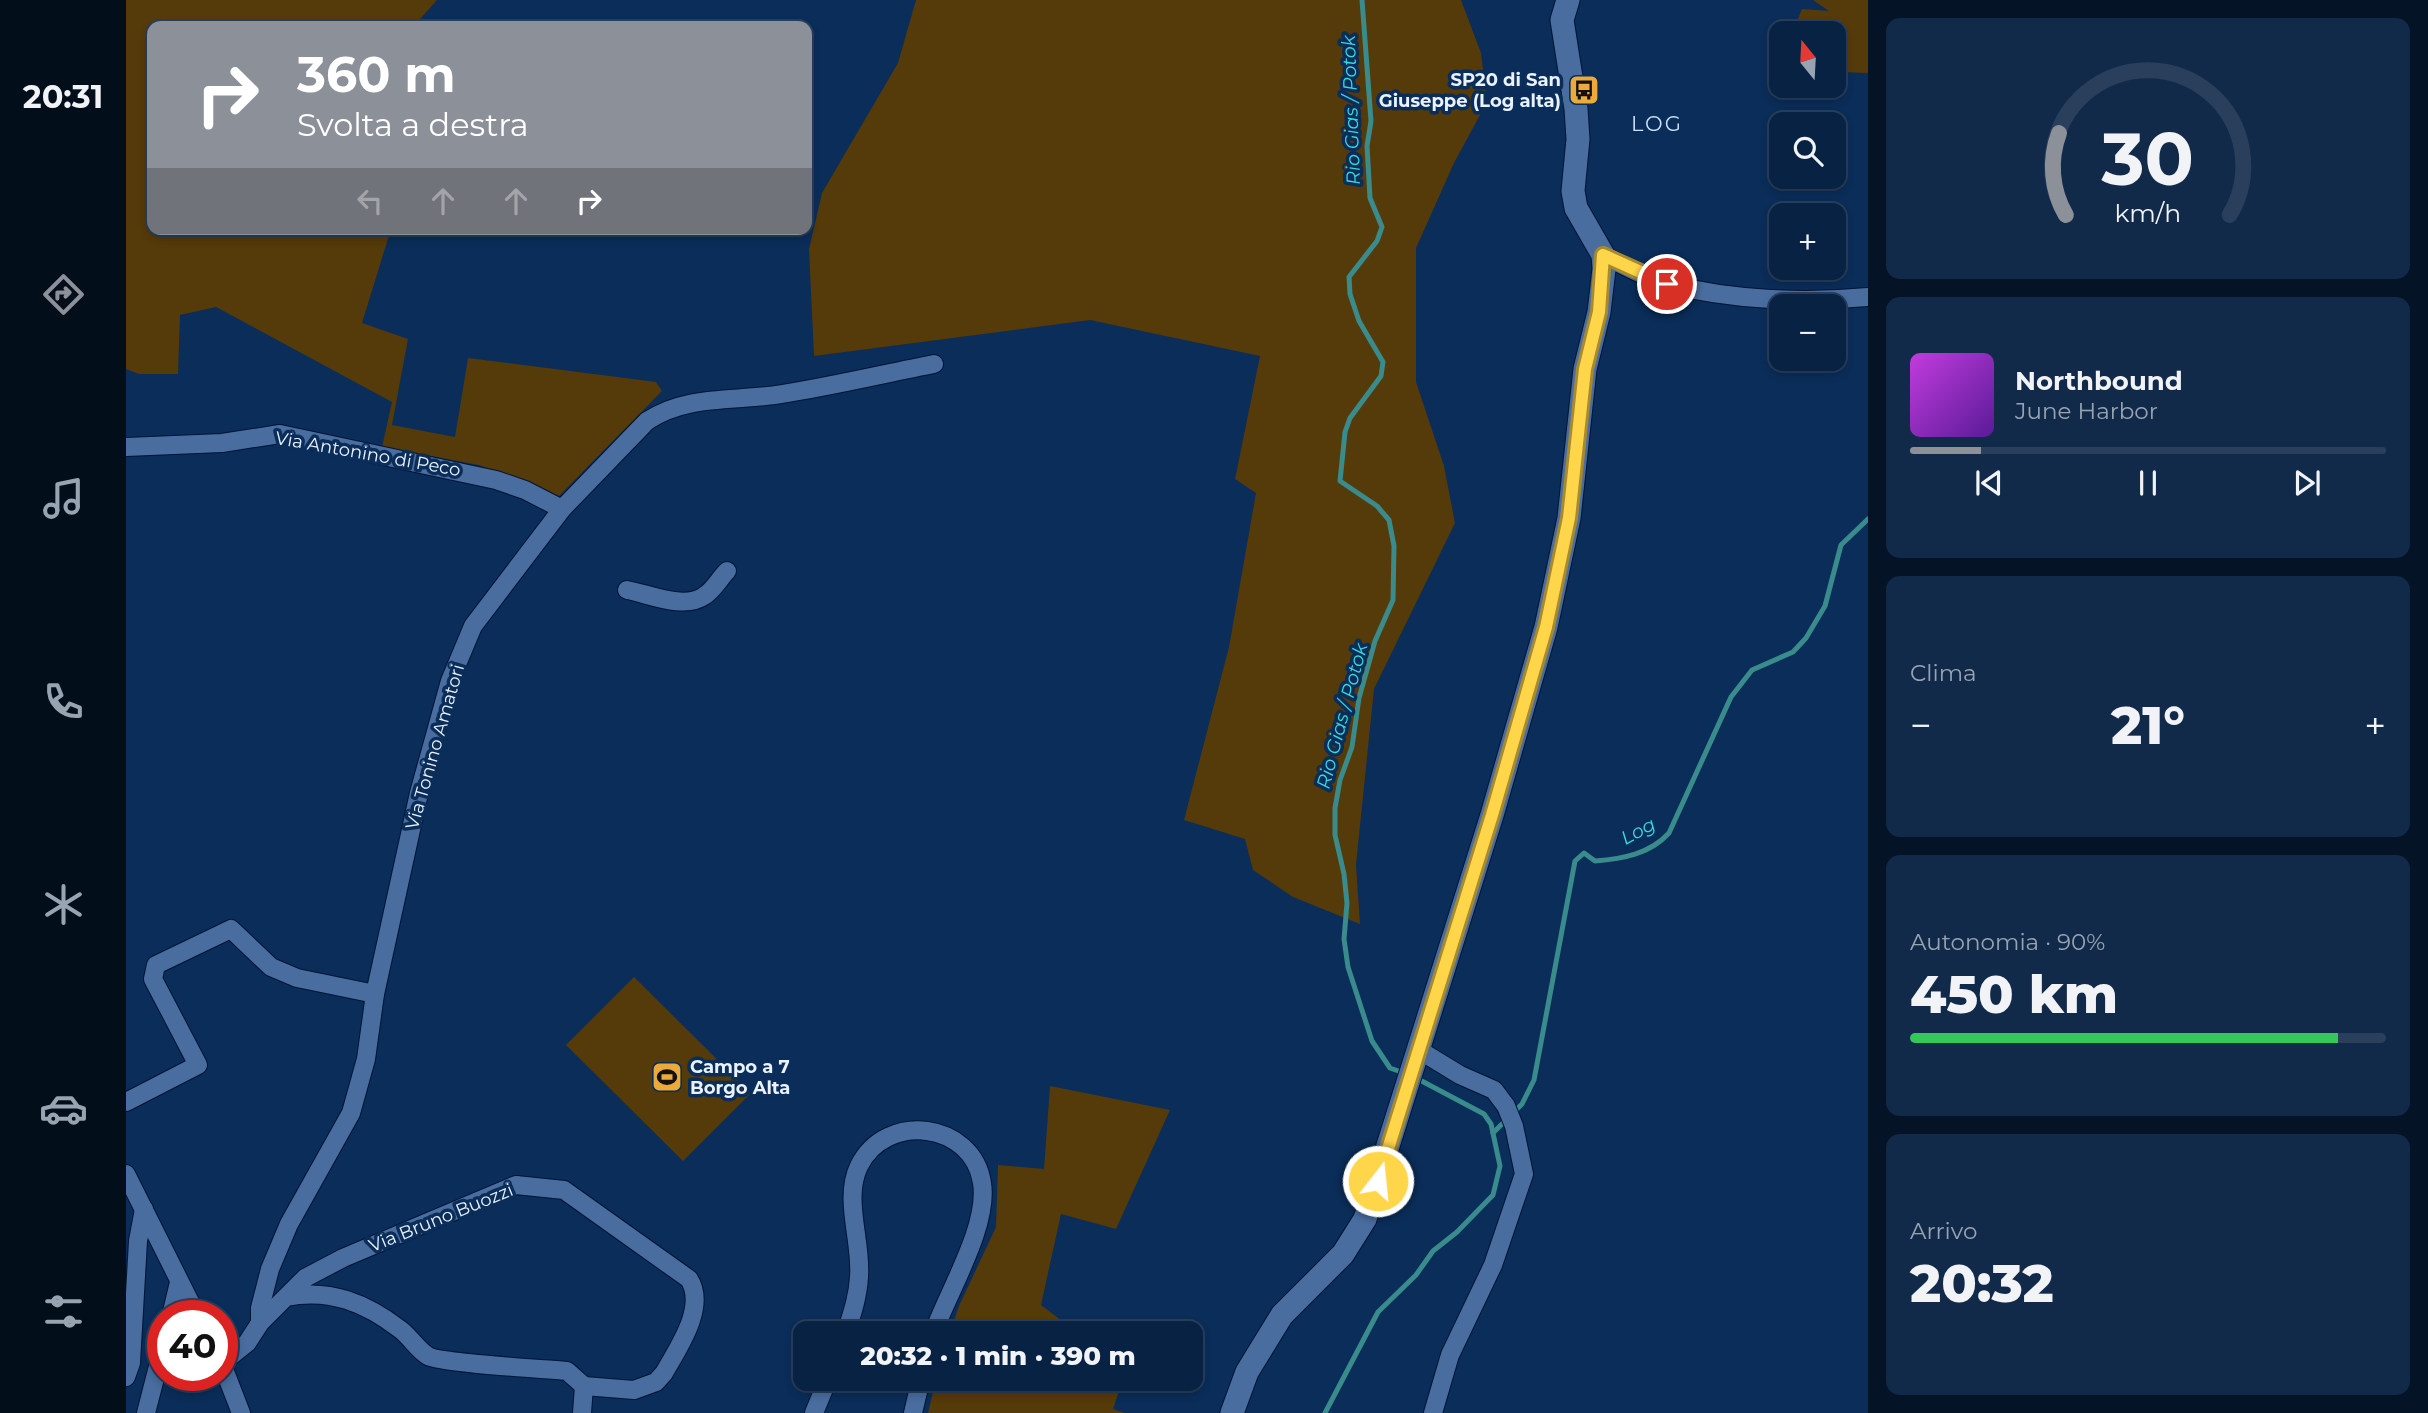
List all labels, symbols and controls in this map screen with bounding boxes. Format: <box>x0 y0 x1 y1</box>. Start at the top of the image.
north arrow <box>1769 21 1846 98</box>
map controls <box>1769 21 1846 371</box>
water label: Rio Gias / Potok <box>1337 34 1365 185</box>
text: 360 m <box>297 45 456 104</box>
icon: right <box>182 49 273 140</box>
place label: SP20 di San Giuseppe (Log alta) <box>1379 69 1561 112</box>
bus stop icon: SP20 di San Giuseppe (Log alta) <box>1567 73 1601 107</box>
text: 20:31 <box>23 77 103 116</box>
text: Svolta a destra <box>297 105 529 144</box>
district label: LOG <box>1631 111 1683 136</box>
button: search <box>1769 112 1846 189</box>
text: 30 <box>2101 115 2194 203</box>
icon: left <box>351 182 389 220</box>
icon: ahead <box>424 182 462 220</box>
icon: ahead <box>497 182 535 220</box>
icon: right <box>570 182 608 220</box>
text: km/h <box>2115 197 2181 227</box>
button: + <box>1769 203 1846 280</box>
pin <box>1637 254 1697 314</box>
icon: arrive <box>1648 265 1686 303</box>
icon: directions <box>39 270 88 319</box>
button: − <box>1769 294 1846 371</box>
text: Northbound <box>2015 365 2183 397</box>
text: June Harbor <box>2015 397 2158 425</box>
street label: Via Antonino di Peco <box>274 427 462 481</box>
icon: previous <box>1970 464 2008 502</box>
icon: pause <box>2129 464 2167 502</box>
icon: next <box>2288 464 2326 502</box>
icon: music <box>39 474 88 523</box>
water label: Rio Gias / Potok <box>1311 640 1373 791</box>
text: Clima <box>1910 659 1977 687</box>
street label: Via Tonino Amatori <box>401 662 469 832</box>
icon: phone <box>39 677 88 726</box>
text: 21° <box>2111 694 2185 757</box>
text: − <box>1910 702 1932 749</box>
text: + <box>2364 702 2386 749</box>
water label: Log <box>1617 812 1659 850</box>
icon: climate <box>39 880 88 929</box>
text: Autonomia · 90% <box>1910 928 2105 956</box>
text: 450 km <box>1910 963 2118 1026</box>
place label: Campo a 7 Borgo Alta <box>690 1056 790 1099</box>
sports icon: Campo a 7 Borgo Alta <box>650 1060 684 1094</box>
icon: car <box>39 1084 88 1133</box>
position arrow <box>1341 1144 1415 1218</box>
street label: Via Bruno Buozzi <box>366 1179 516 1257</box>
text: Arrivo <box>1910 1217 1977 1245</box>
text: 20:32 <box>1910 1252 2054 1315</box>
icon: filters <box>39 1287 88 1336</box>
speed limit sign: 40 <box>147 1300 238 1391</box>
text: 20:32 · 1 min · 390 m <box>860 1340 1136 1372</box>

